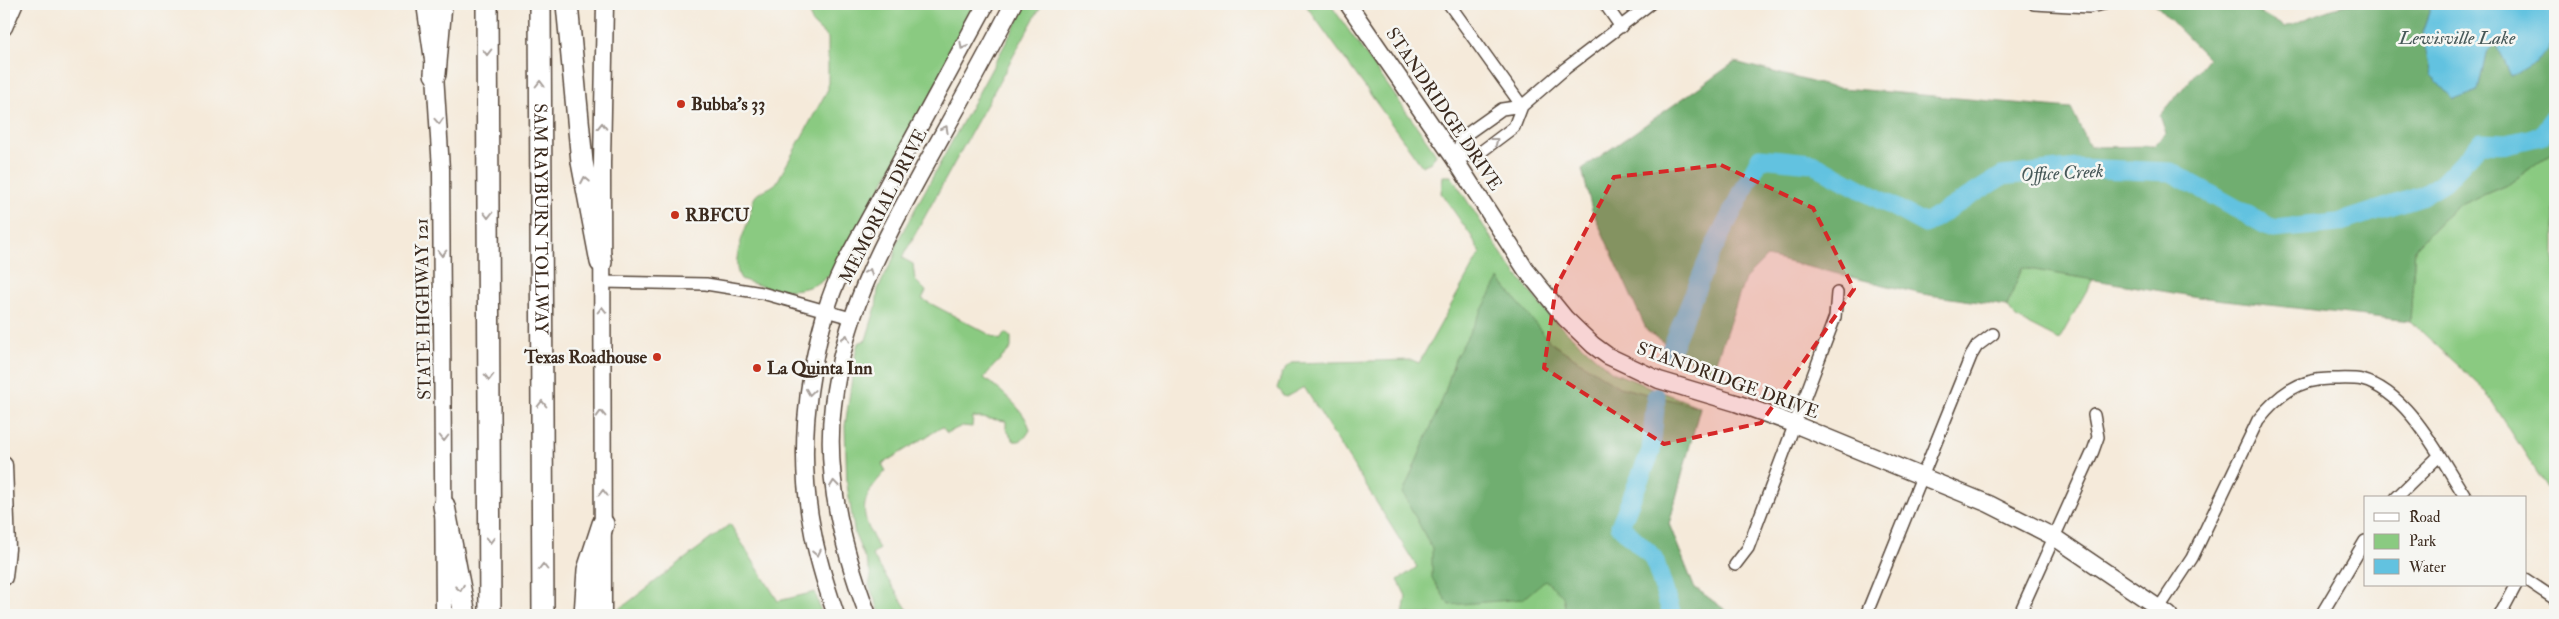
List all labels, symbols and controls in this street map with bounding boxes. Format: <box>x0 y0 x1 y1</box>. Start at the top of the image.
street label: STANDRIDGE DRIVE <box>1380 23 1507 195</box>
water label: Lewisville Lake <box>2398 26 2516 50</box>
one-way arrow <box>959 41 969 50</box>
one-way arrow <box>482 49 492 57</box>
one-way arrow <box>535 80 545 88</box>
place label: Bubba's 33 <box>691 93 765 116</box>
marker: Bubba's 33 <box>675 98 687 110</box>
street label: SAM RAYBURN TOLLWAY <box>528 103 553 335</box>
one-way arrow <box>433 118 444 126</box>
one-way arrow <box>597 122 608 130</box>
street label: MEMORIAL DRIVE <box>834 125 932 288</box>
one-way arrow <box>939 125 949 134</box>
one-way arrow <box>1489 138 1499 147</box>
water label: Office Creek <box>2020 159 2104 187</box>
one-way arrow <box>581 175 591 184</box>
place label: RBFCU <box>685 204 750 227</box>
marker: RBFCU <box>669 209 681 221</box>
one-way arrow <box>483 212 493 219</box>
street label: STATE HIGHWAY 121 <box>410 218 437 400</box>
one-way arrow <box>437 250 447 257</box>
one-way arrow <box>862 268 873 277</box>
one-way arrow <box>596 306 607 314</box>
one-way arrow <box>840 334 851 343</box>
street label: STANDRIDGE DRIVE <box>1634 337 1822 424</box>
place label: Texas Roadhouse <box>523 346 647 369</box>
marker: Texas Roadhouse <box>651 351 663 363</box>
place label: La Quinta Inn <box>767 357 873 380</box>
marker: La Quinta Inn <box>751 362 763 374</box>
one-way arrow <box>484 374 494 382</box>
one-way arrow <box>805 388 815 396</box>
one-way arrow <box>537 400 547 408</box>
one-way arrow <box>596 409 607 417</box>
one-way arrow <box>439 434 449 442</box>
one-way arrow <box>829 480 840 488</box>
one-way arrow <box>598 489 608 496</box>
legend <box>2364 496 2526 586</box>
text: Road <box>2409 508 2441 527</box>
text: Park <box>2409 532 2436 551</box>
one-way arrow <box>485 536 495 544</box>
one-way arrow <box>811 549 822 558</box>
text: Water <box>2408 558 2446 577</box>
one-way arrow <box>538 562 548 570</box>
one-way arrow <box>454 583 465 592</box>

